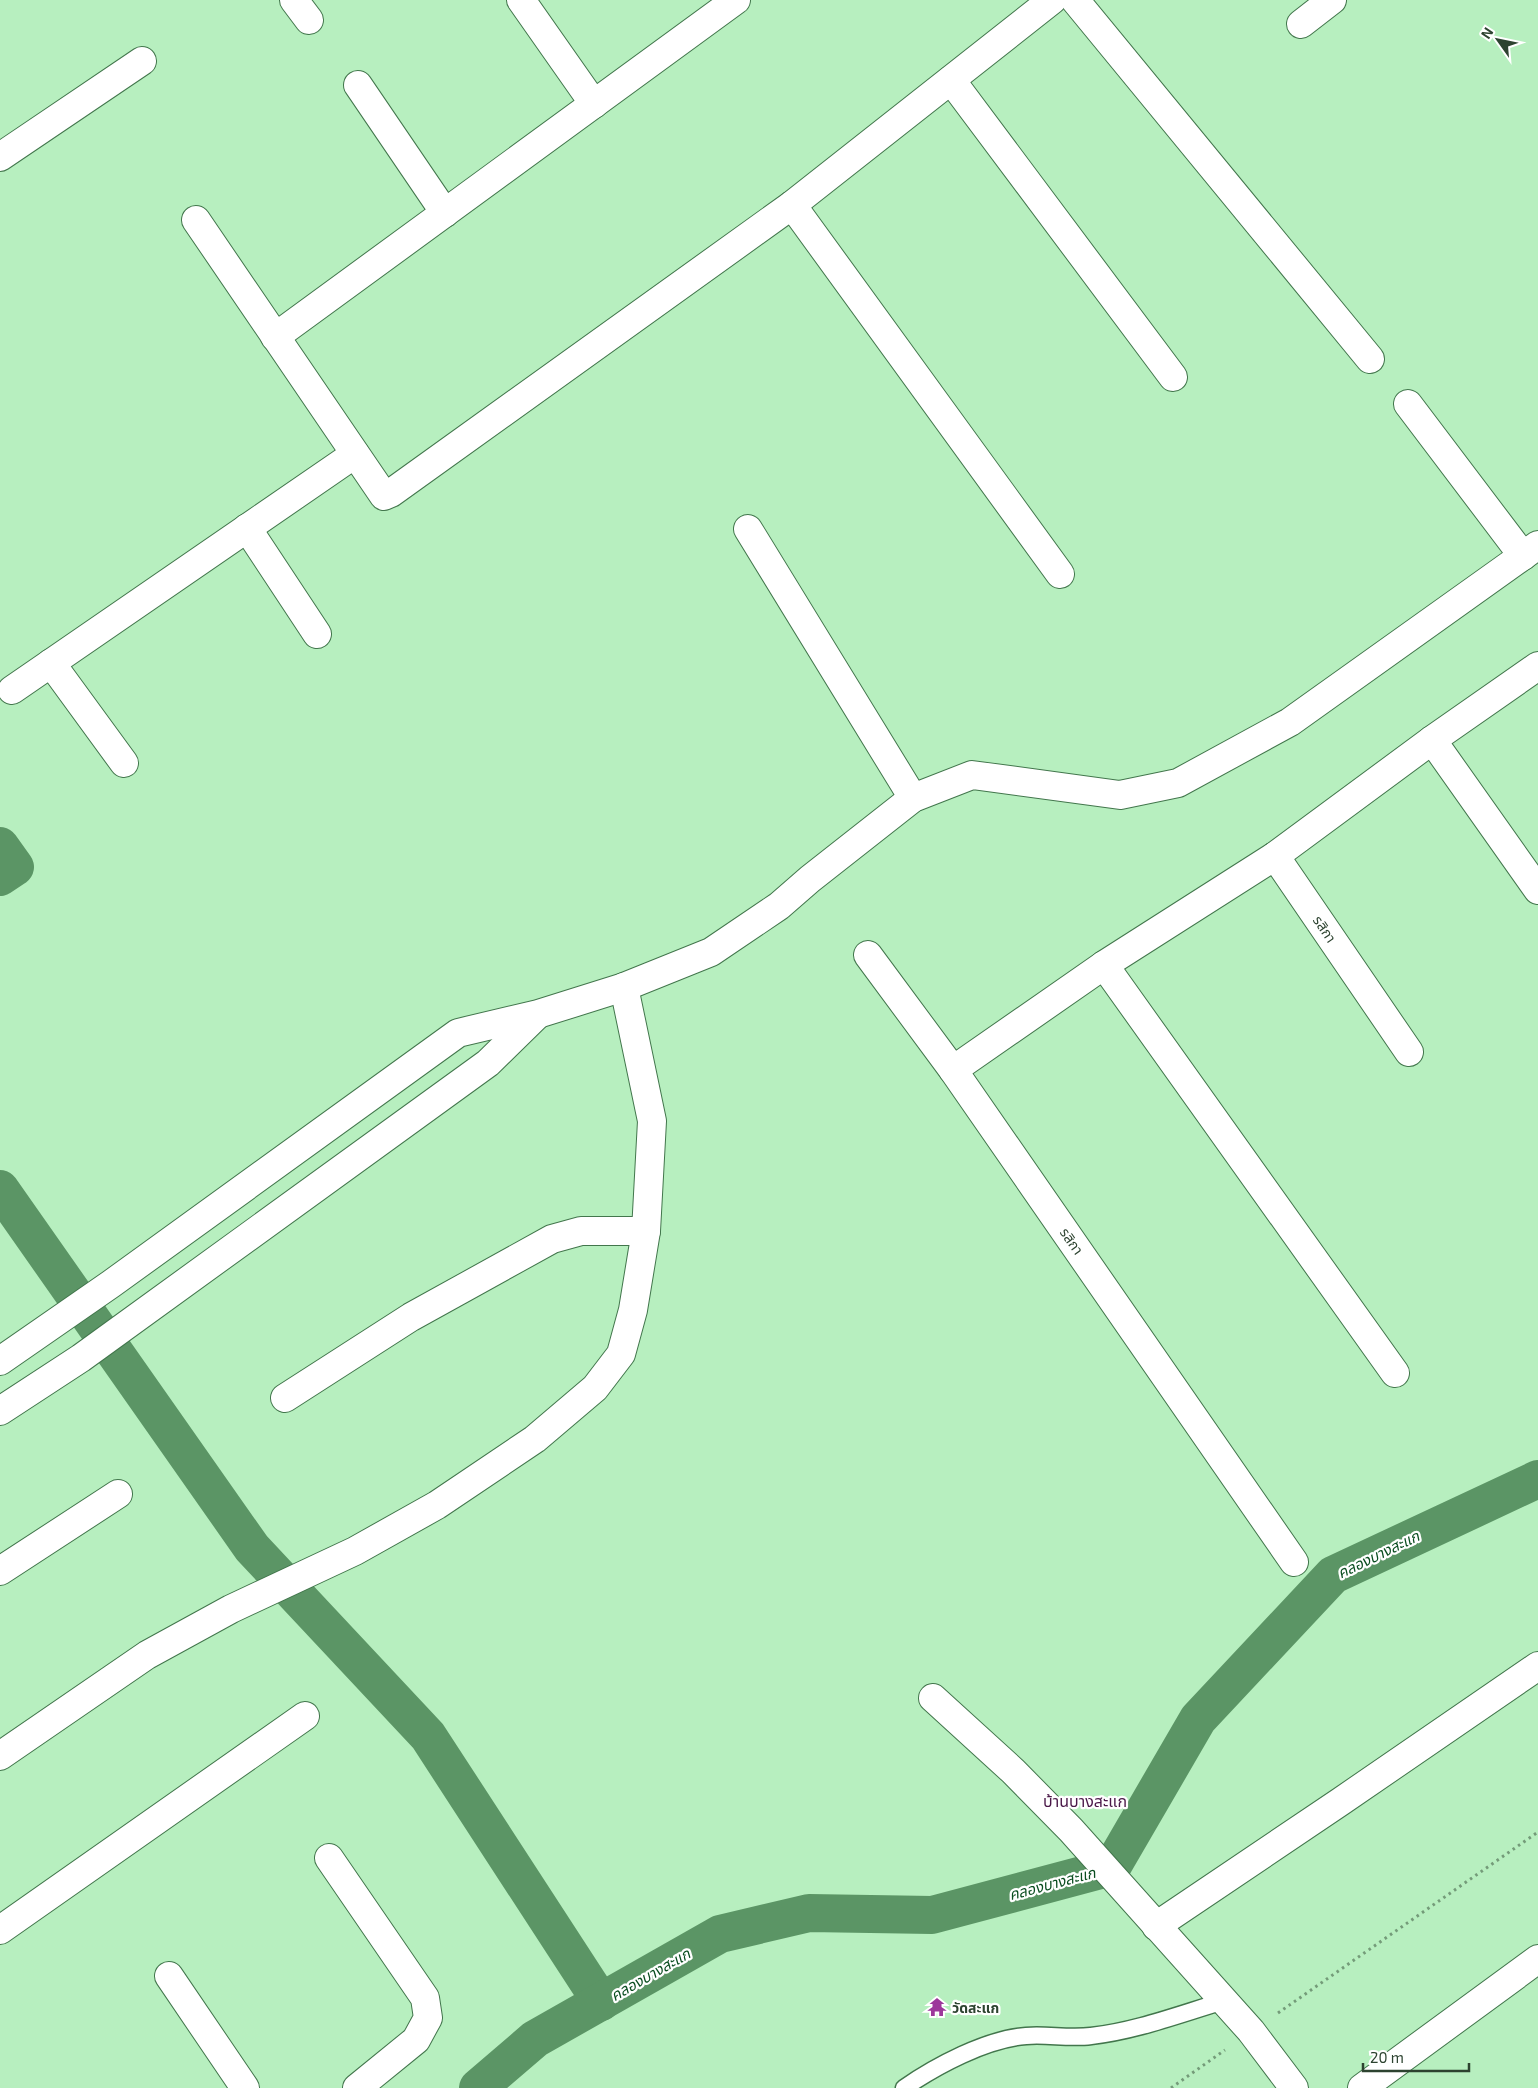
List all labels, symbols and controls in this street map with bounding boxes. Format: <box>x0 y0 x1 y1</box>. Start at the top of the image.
north arrow <box>1473 15 1523 65</box>
text: N <box>1477 24 1497 42</box>
street label: รสิกา <box>1310 912 1340 946</box>
street label: รสิกา <box>1057 1224 1087 1258</box>
water label: คลองบางสะแก <box>1334 1526 1423 1582</box>
district label: บ้านบางสะแก <box>1043 1791 1127 1810</box>
water label: คลองบางสะแก <box>1007 1863 1098 1903</box>
water label: คลองบางสะแก <box>607 1944 694 2004</box>
temple icon: วัดสะแก <box>926 1996 948 2018</box>
place label: วัดสะแก <box>952 1999 999 2016</box>
scale bar <box>1363 2040 1469 2072</box>
text: 20 m <box>1370 2048 1404 2066</box>

